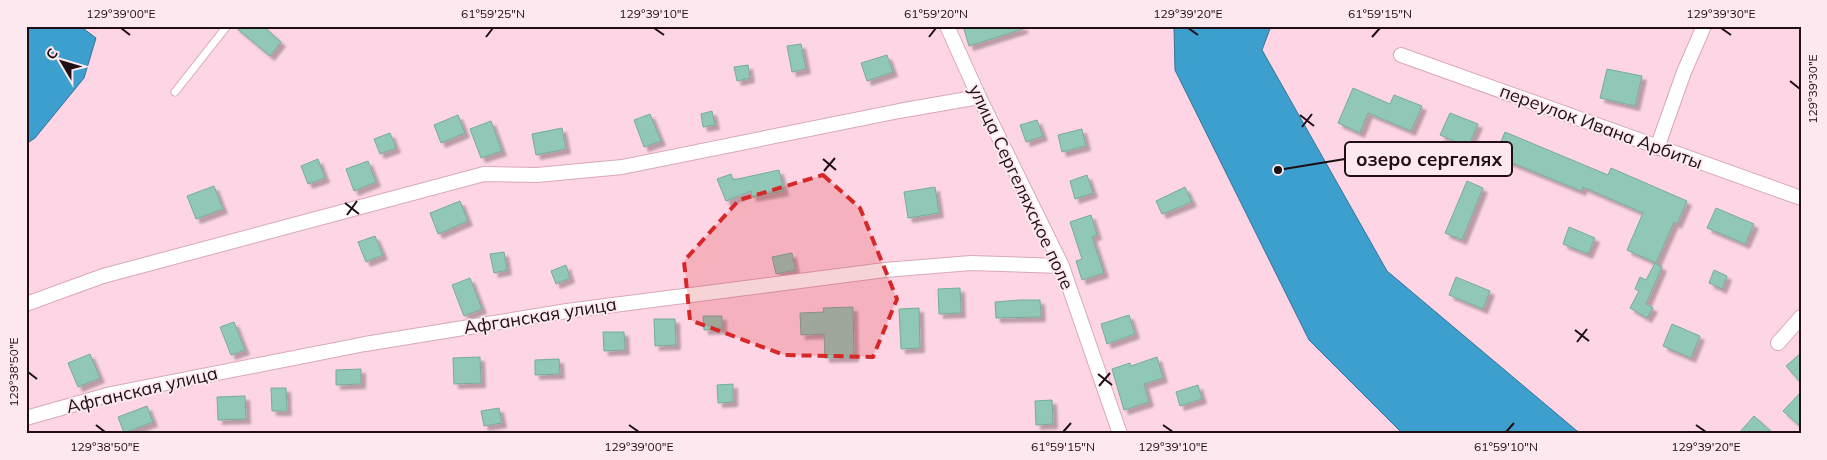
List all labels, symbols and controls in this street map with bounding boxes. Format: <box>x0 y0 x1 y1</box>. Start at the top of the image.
text: 129°39'00"E <box>86 6 156 21</box>
text: 61°59'25"N <box>461 6 525 21</box>
text: 129°39'10"E <box>619 6 689 21</box>
text: 61°59'20"N <box>904 6 968 21</box>
text: 129°39'20"E <box>1153 6 1223 21</box>
text: 61°59'15"N <box>1348 6 1412 21</box>
text: 129°39'30"E <box>1686 6 1756 21</box>
north arrow <box>38 38 88 88</box>
text: С <box>42 45 62 63</box>
text: 129°39'30"E <box>1805 54 1820 124</box>
street label: переулок Ивана Арбиты <box>1497 79 1706 174</box>
street label: улица Сергеляхское поле <box>964 81 1079 293</box>
callout: озеро сергелях <box>1345 142 1512 176</box>
text: озеро сергелях <box>1356 147 1502 171</box>
street label: Афганская улица <box>462 292 618 339</box>
text: 129°38'50"E <box>6 337 21 407</box>
street label: Афганская улица <box>64 361 220 418</box>
text: 129°38'50"E <box>70 439 140 454</box>
text: 129°39'00"E <box>604 439 674 454</box>
text: 61°59'15"N <box>1031 439 1095 454</box>
text: 129°39'10"E <box>1138 439 1208 454</box>
text: 61°59'10"N <box>1474 439 1538 454</box>
text: 129°39'20"E <box>1671 439 1741 454</box>

